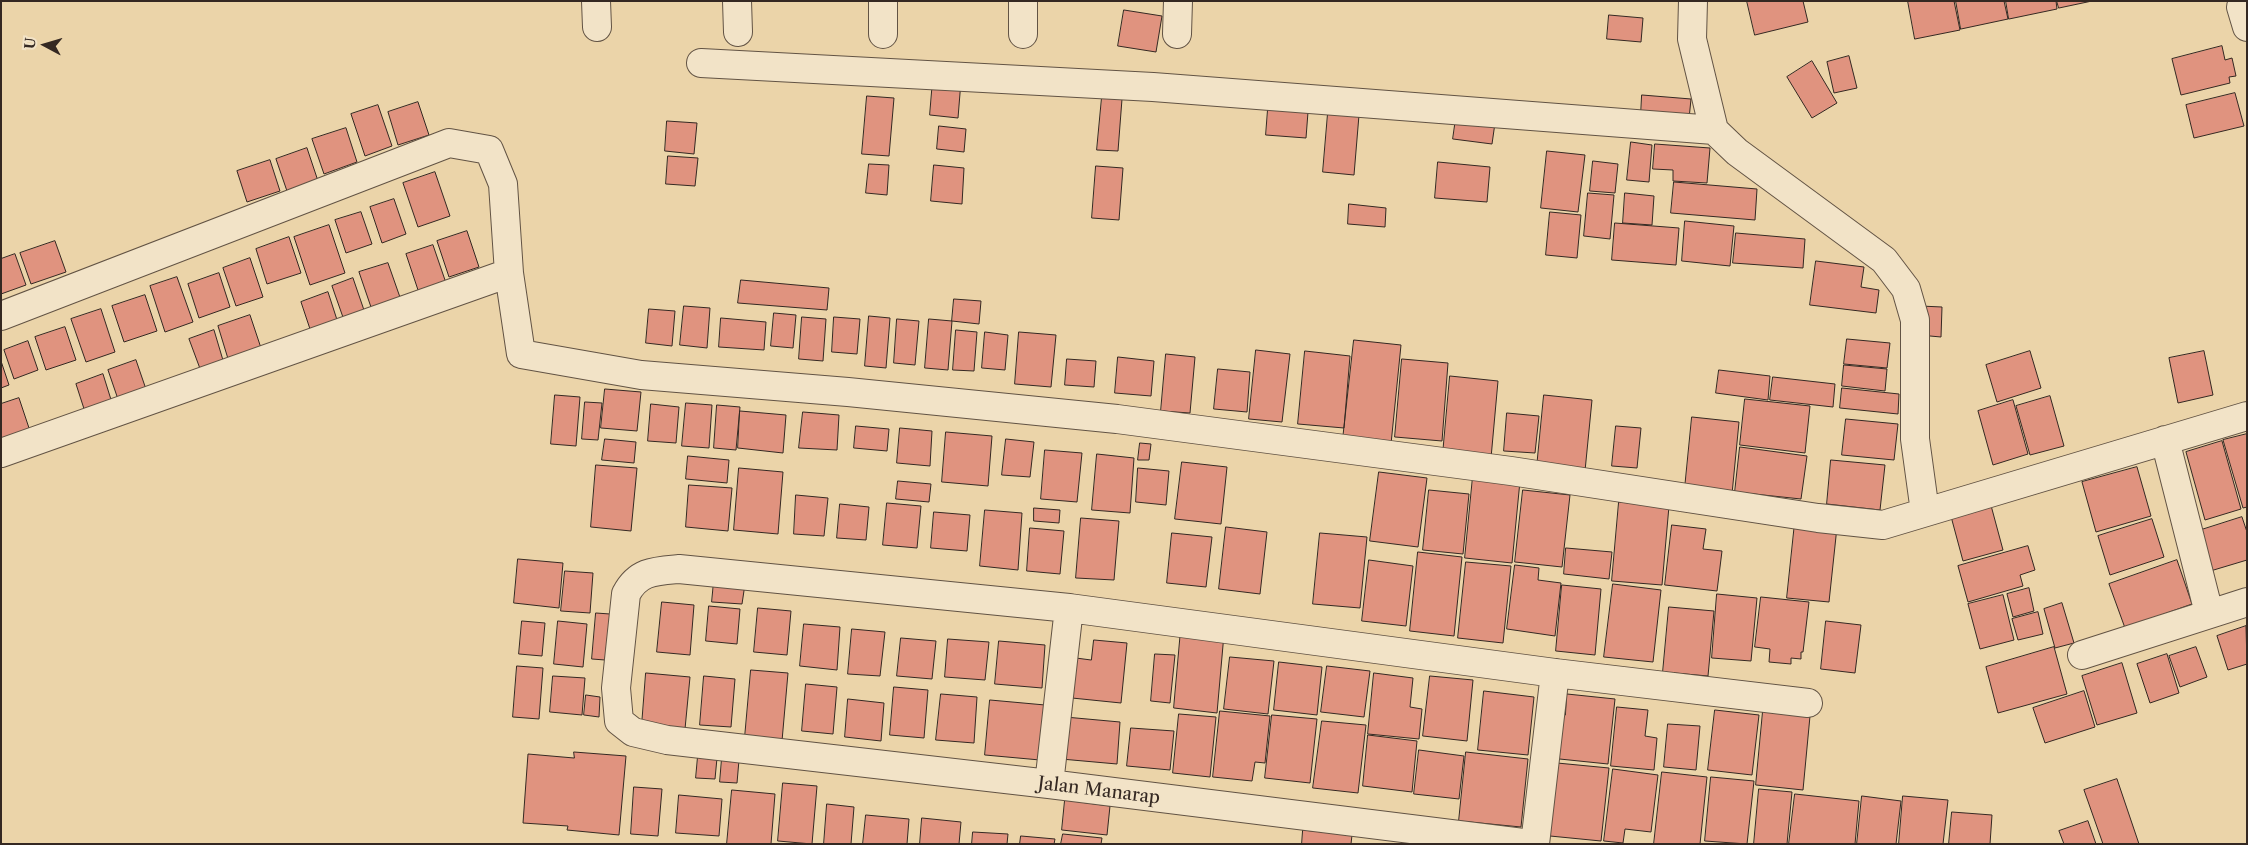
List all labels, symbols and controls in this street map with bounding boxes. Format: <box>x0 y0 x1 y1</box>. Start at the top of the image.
north arrow <box>20 20 70 70</box>
text: U <box>21 37 40 50</box>
street label: Jalan Manarap <box>1037 773 1161 809</box>

